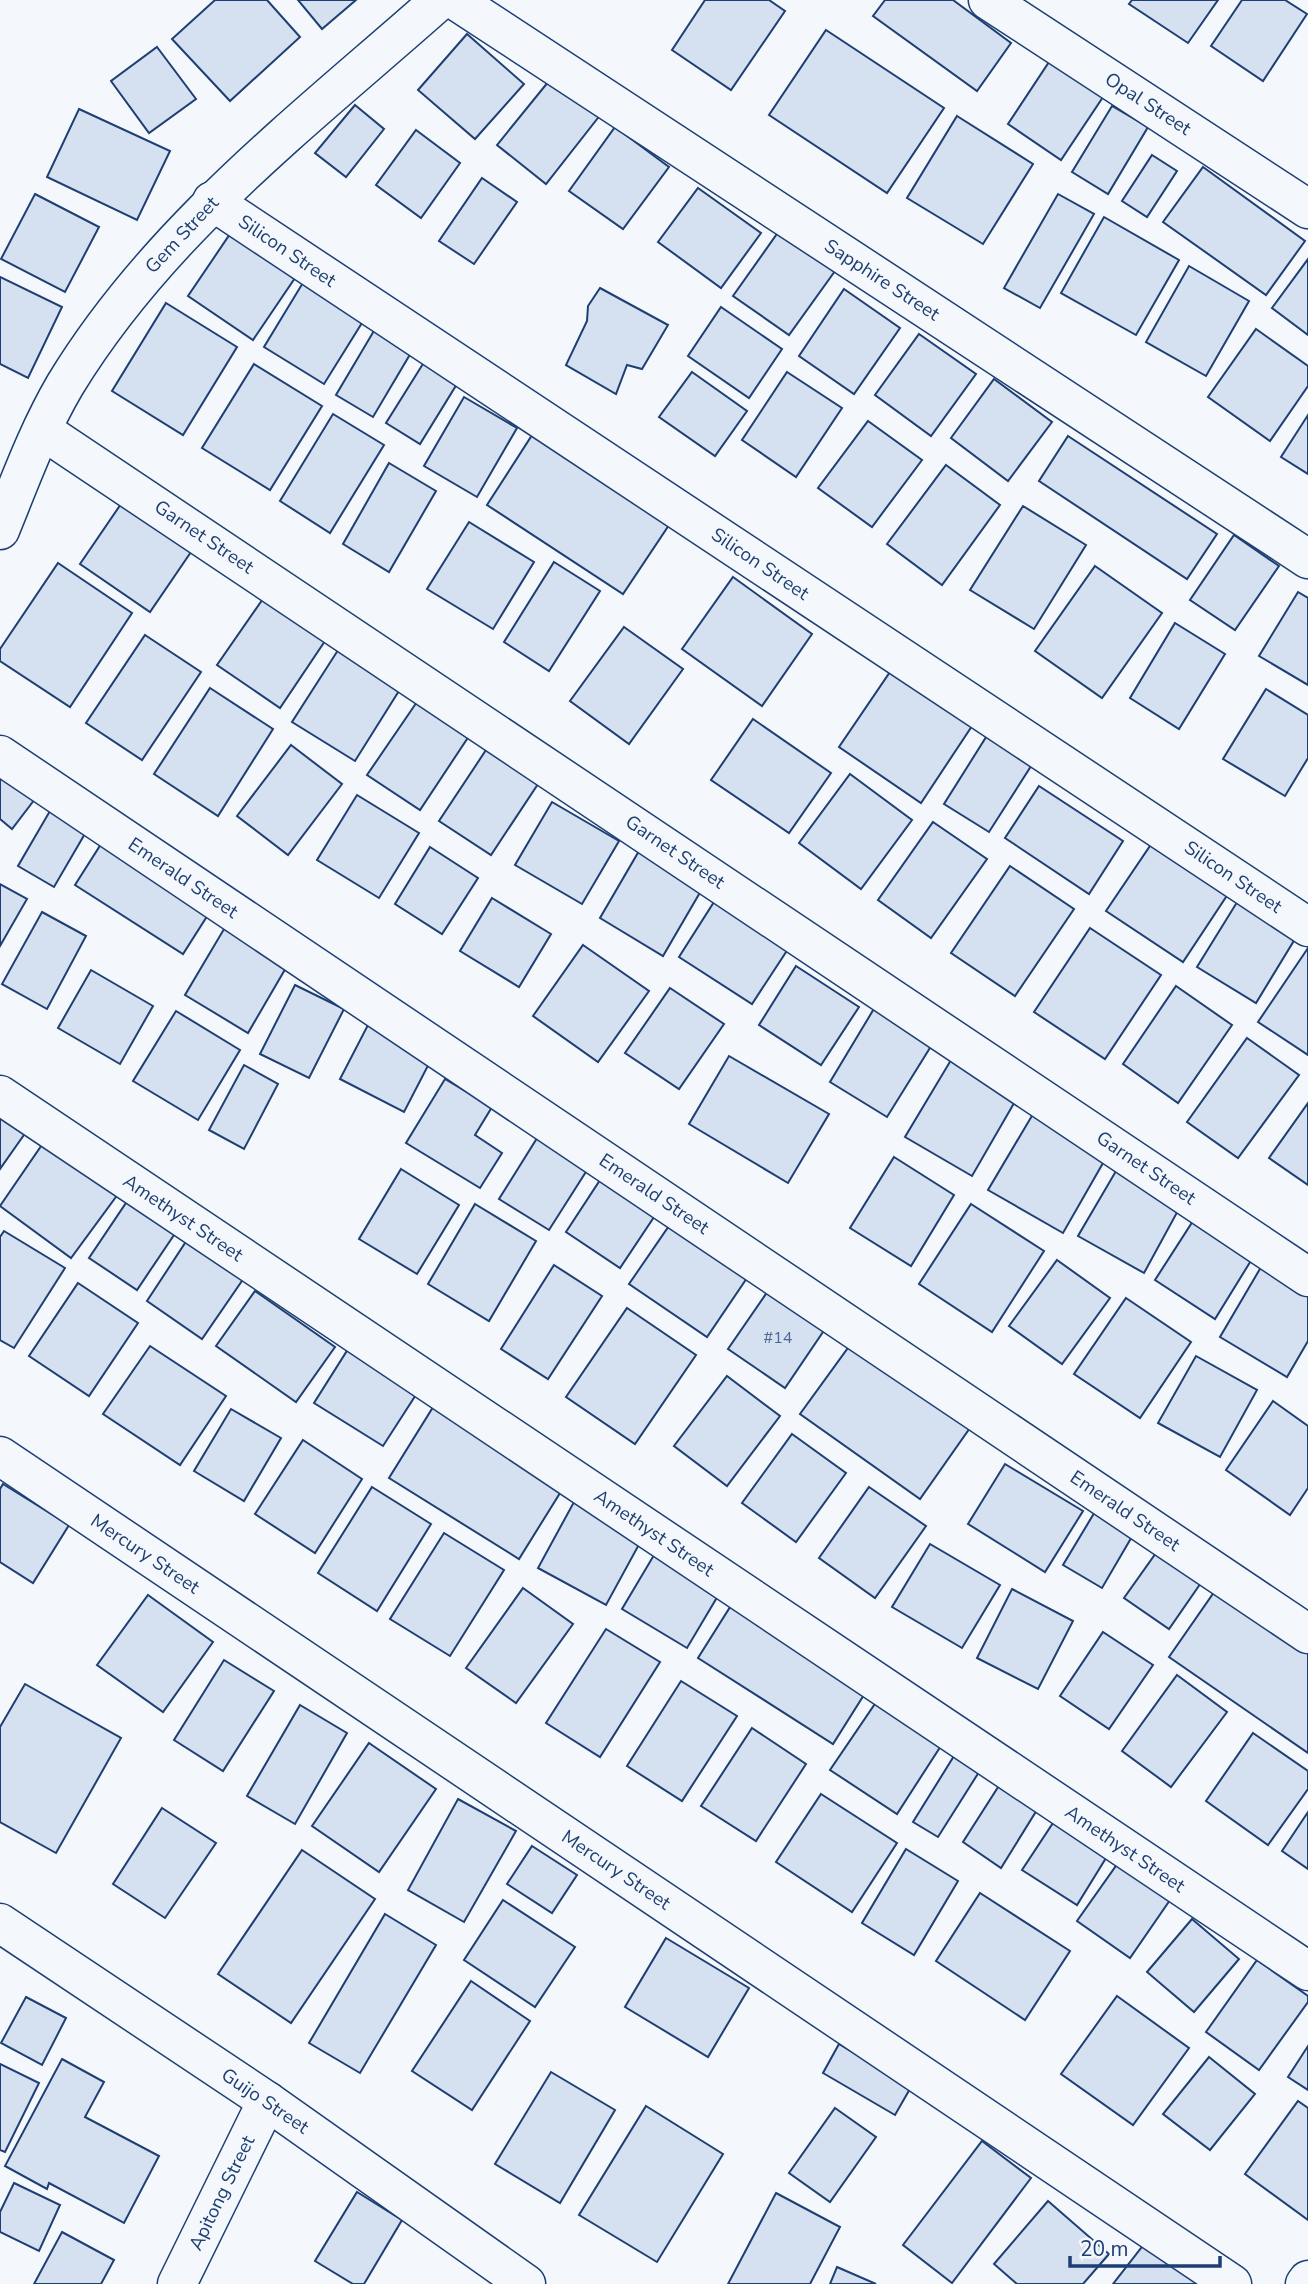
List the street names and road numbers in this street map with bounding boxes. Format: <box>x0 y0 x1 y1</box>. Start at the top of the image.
street label: Opal Street <box>1100 66 1196 142</box>
street label: Gem Street <box>139 190 225 279</box>
street label: Silicon Street <box>233 209 341 294</box>
street label: Sapphire Street <box>819 233 945 327</box>
street label: Garnet Street <box>149 494 259 580</box>
street label: Silicon Street <box>706 522 814 607</box>
street label: Garnet Street <box>620 809 730 895</box>
street label: Emerald Street <box>123 832 243 925</box>
street label: Silicon Street <box>1179 835 1287 920</box>
street label: Garnet Street <box>1091 1125 1201 1211</box>
street label: Emerald Street <box>594 1148 714 1241</box>
street label: Amethyst Street <box>118 1168 248 1268</box>
street label: Emerald Street <box>1065 1465 1185 1558</box>
street label: Amethyst Street <box>589 1483 719 1583</box>
street label: Mercury Street <box>85 1508 205 1600</box>
street label: Amethyst Street <box>1060 1799 1190 1899</box>
street label: Mercury Street <box>556 1824 676 1916</box>
street label: Guijo Street <box>216 2062 314 2140</box>
street label: Apitong Street <box>183 2131 261 2255</box>

